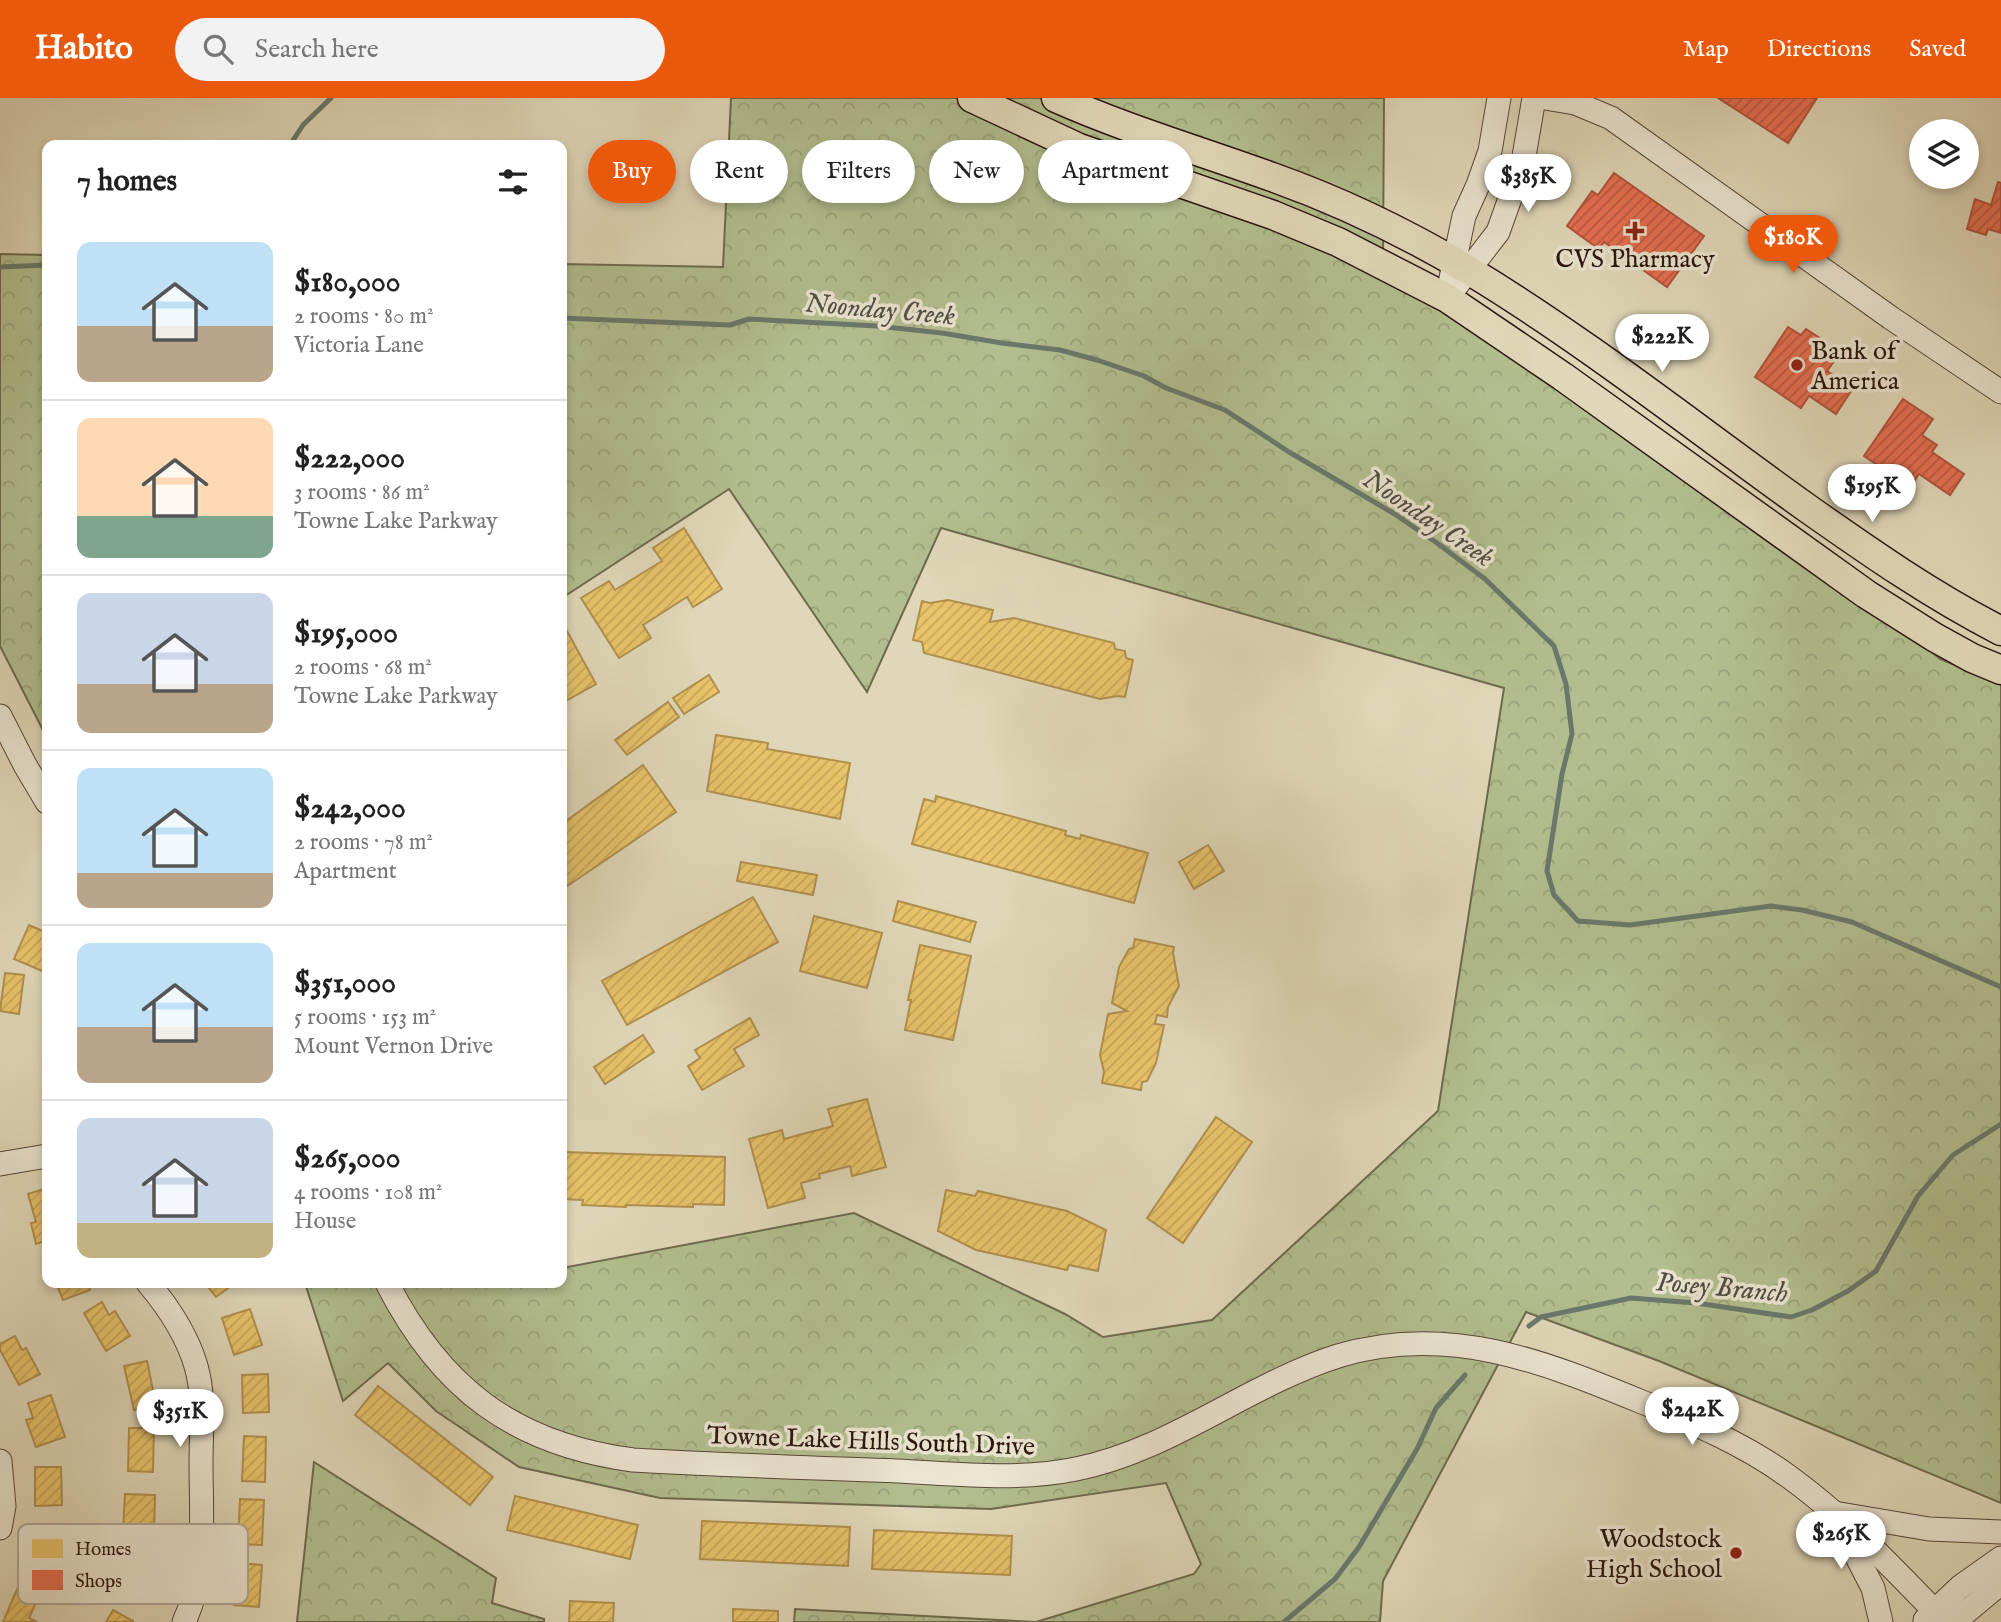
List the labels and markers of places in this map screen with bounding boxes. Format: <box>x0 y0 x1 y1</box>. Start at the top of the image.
pin: $385K <box>1479 155 1577 214</box>
pin: $180K <box>1744 216 1842 275</box>
marker: CVS Pharmacy <box>1627 223 1643 239</box>
place label: CVS Pharmacy <box>1555 243 1715 276</box>
pin: $222K <box>1613 314 1711 374</box>
place label: Bank of America <box>1810 335 1901 398</box>
marker: Bank of America <box>1789 357 1805 373</box>
pin: $195K <box>1823 464 1921 524</box>
pin: $242K <box>1643 1388 1741 1447</box>
pin: $351K <box>131 1390 229 1449</box>
pin: $265K <box>1792 1512 1890 1571</box>
place label: Woodstock High School <box>1586 1523 1723 1586</box>
marker: Woodstock High School <box>1728 1545 1744 1561</box>

